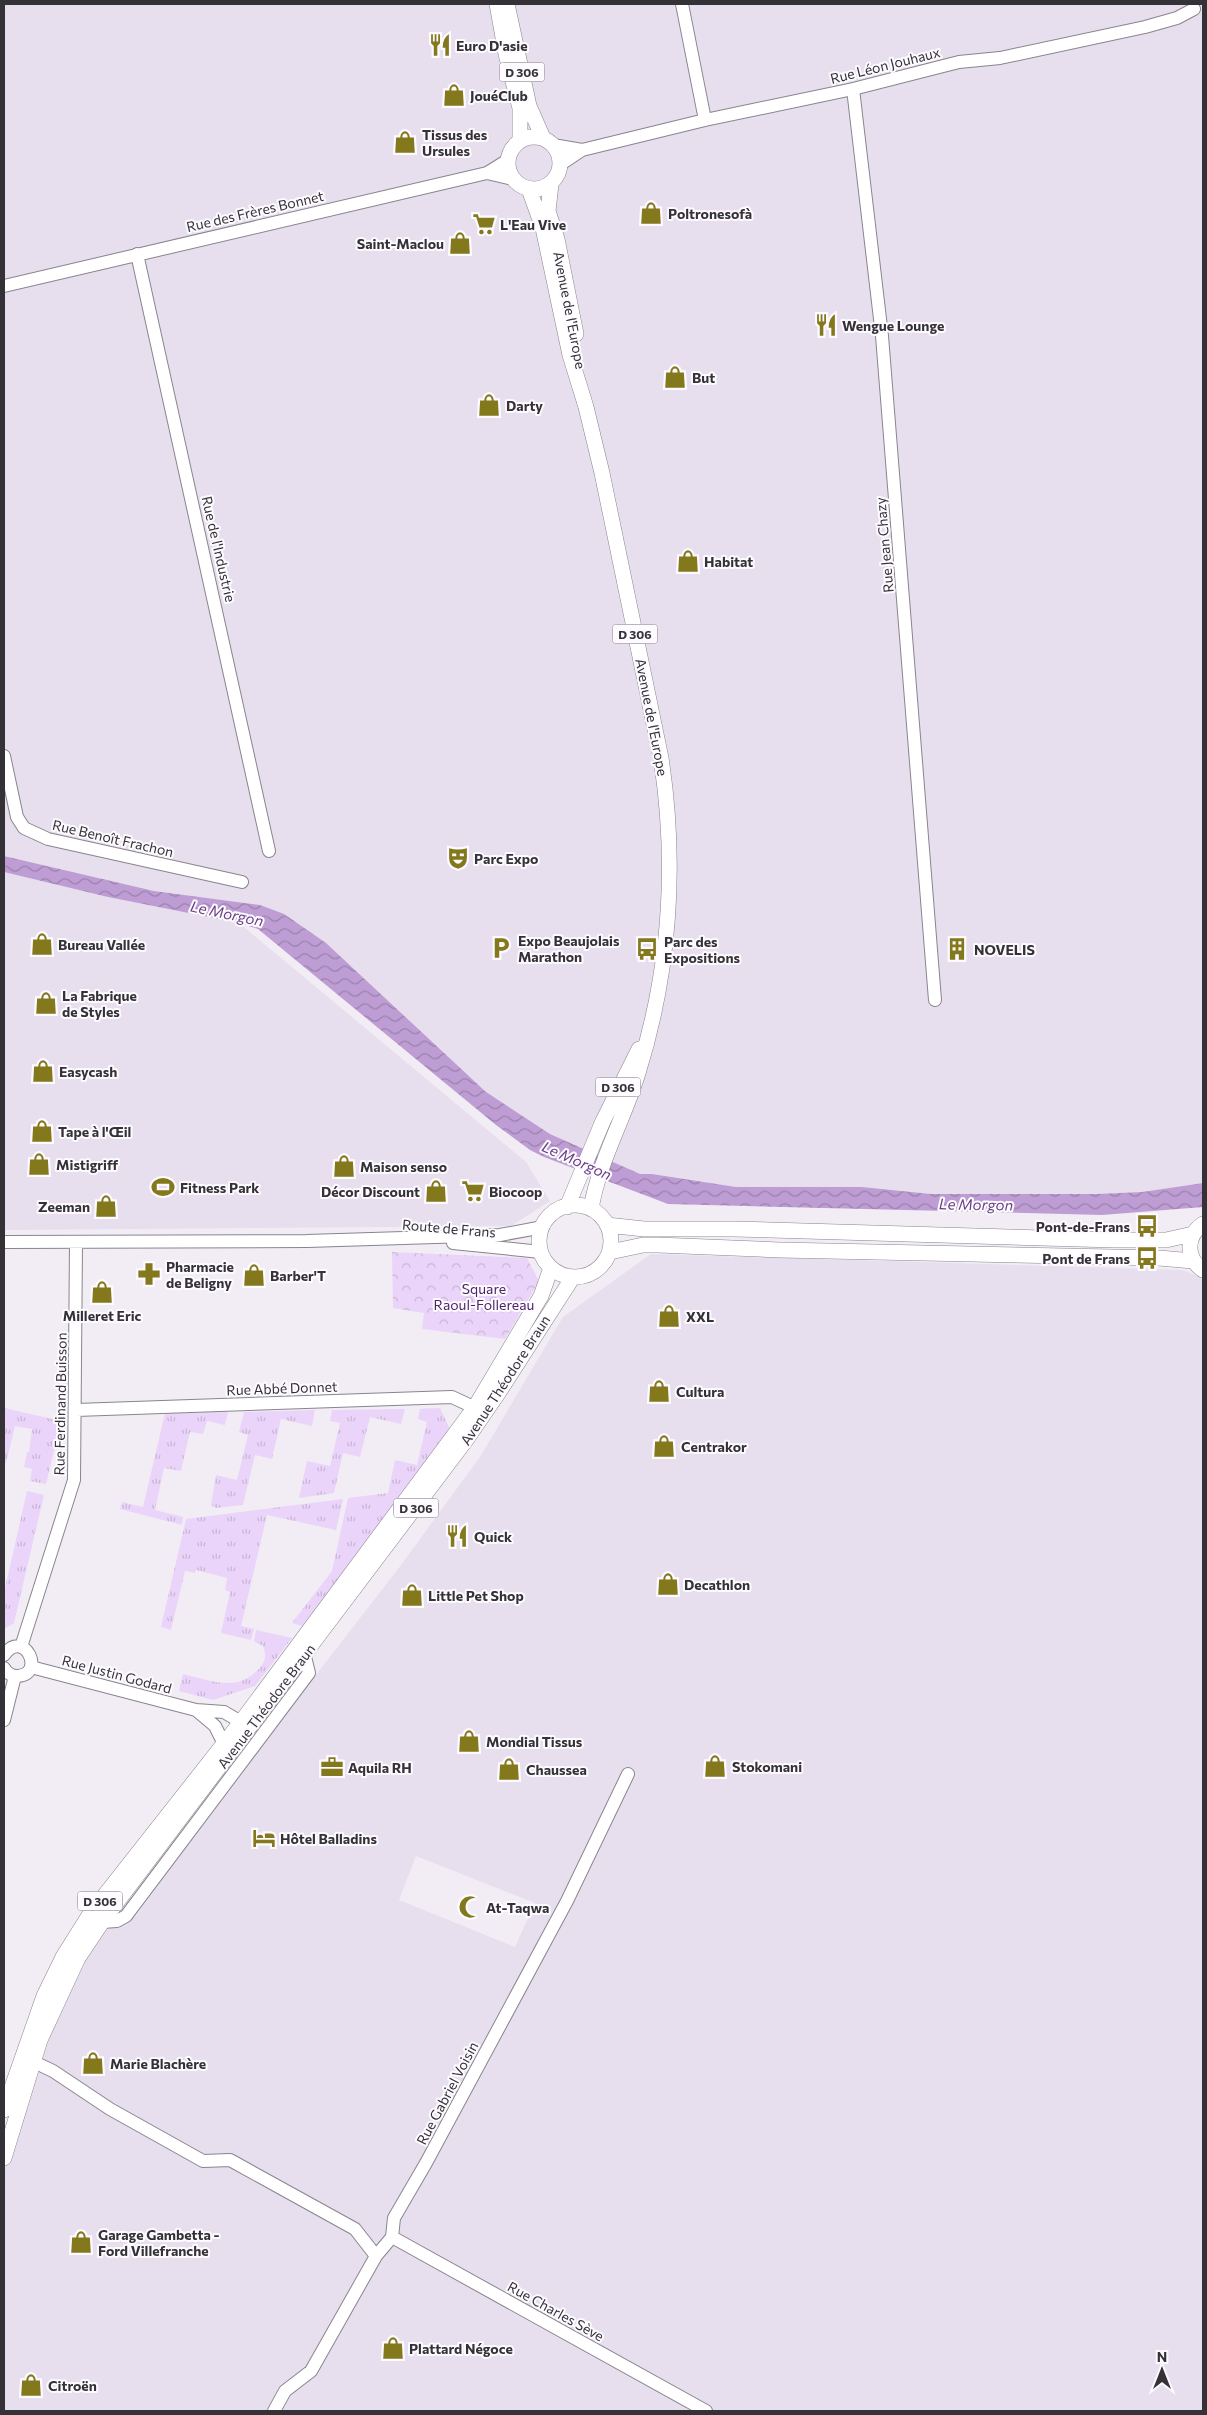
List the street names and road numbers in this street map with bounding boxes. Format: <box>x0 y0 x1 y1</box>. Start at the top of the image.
street label: Rue Léon Jouhaux <box>828 43 942 87</box>
road number: D 306 <box>500 62 544 82</box>
street label: Rue des Frères Bonnet <box>185 187 326 235</box>
street label: Avenue de l'Europe <box>550 250 590 370</box>
street label: Rue de l'Industrie <box>199 494 239 604</box>
street label: Rue Jean Chazy <box>871 497 897 593</box>
road number: D 306 <box>612 624 658 644</box>
street label: Avenue de l'Europe <box>632 657 672 777</box>
street label: Rue Benoît Frachon <box>51 816 175 860</box>
road number: D 306 <box>596 1078 640 1096</box>
street label: Route de Frans <box>401 1215 497 1241</box>
street label: Avenue Théodore Braun <box>457 1312 553 1448</box>
street label: Rue Ferdinand Buisson <box>50 1332 70 1476</box>
street label: Rue Abbé Donnet <box>226 1378 338 1398</box>
road number: D 306 <box>394 1499 438 1518</box>
street label: Avenue Théodore Braun <box>214 1640 318 1772</box>
street label: Rue Justin Godard <box>60 1651 174 1697</box>
road number: D 306 <box>78 1892 122 1910</box>
street label: Rue Gabriel Voisin <box>413 2038 481 2148</box>
street label: Rue Charles Sève <box>505 2278 607 2344</box>

